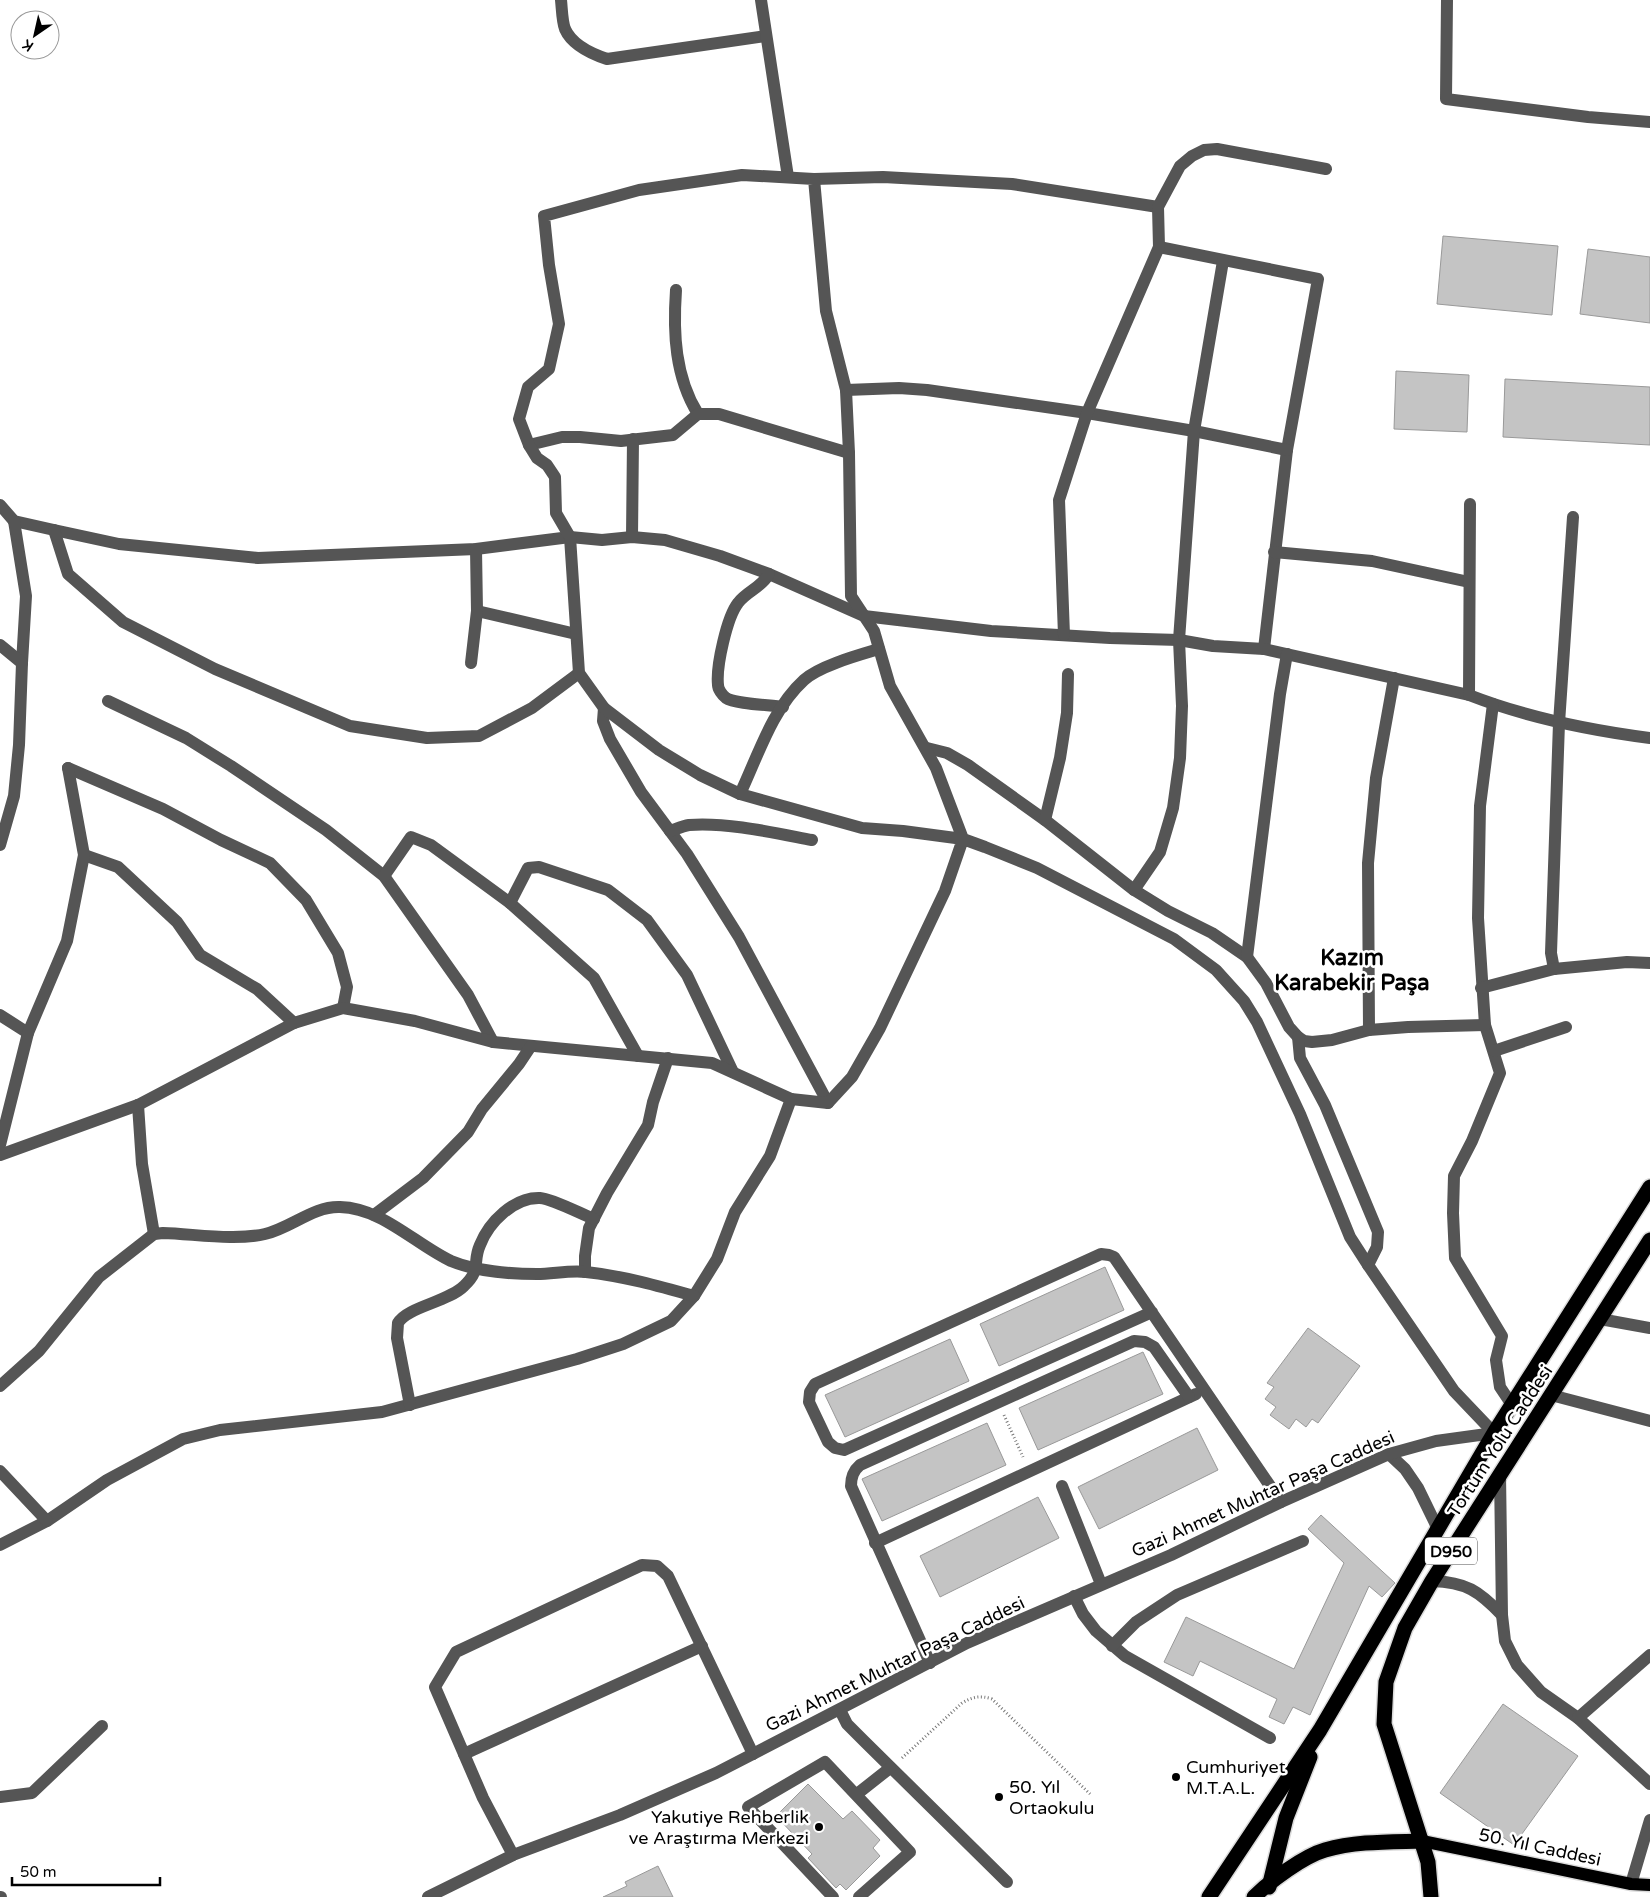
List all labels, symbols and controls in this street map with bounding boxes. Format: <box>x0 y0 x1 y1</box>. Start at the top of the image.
north arrow <box>10 10 60 60</box>
text: K <box>19 35 37 55</box>
district label: Kazım Karabekir Paşa <box>1274 945 1430 996</box>
street label: Tortum Yolu Caddesi <box>1443 1361 1557 1521</box>
street label: Gazi Ahmet Muhtar Paşa Caddesi <box>1128 1426 1398 1562</box>
road number: D950 <box>1425 1538 1477 1564</box>
street label: Gazi Ahmet Muhtar Paşa Caddesi <box>762 1591 1028 1737</box>
place label: Cumhuriyet M.T.A.L. <box>1186 1756 1286 1799</box>
marker: Cumhuriyet M.T.A.L. <box>1170 1771 1182 1783</box>
place label: 50. Yıl Ortaokulu <box>1009 1776 1095 1819</box>
marker: 50. Yıl Ortaokulu <box>993 1791 1005 1803</box>
place label: Yakutiye Rehberlik ve Araştırma Merkezi <box>629 1806 809 1849</box>
marker: Yakutiye Rehberlik ve Araştırma Merkezi <box>813 1821 825 1833</box>
street label: 50. Yıl Caddesi <box>1477 1823 1603 1871</box>
scale bar <box>12 1854 160 1886</box>
text: 50 m <box>20 1863 57 1881</box>

